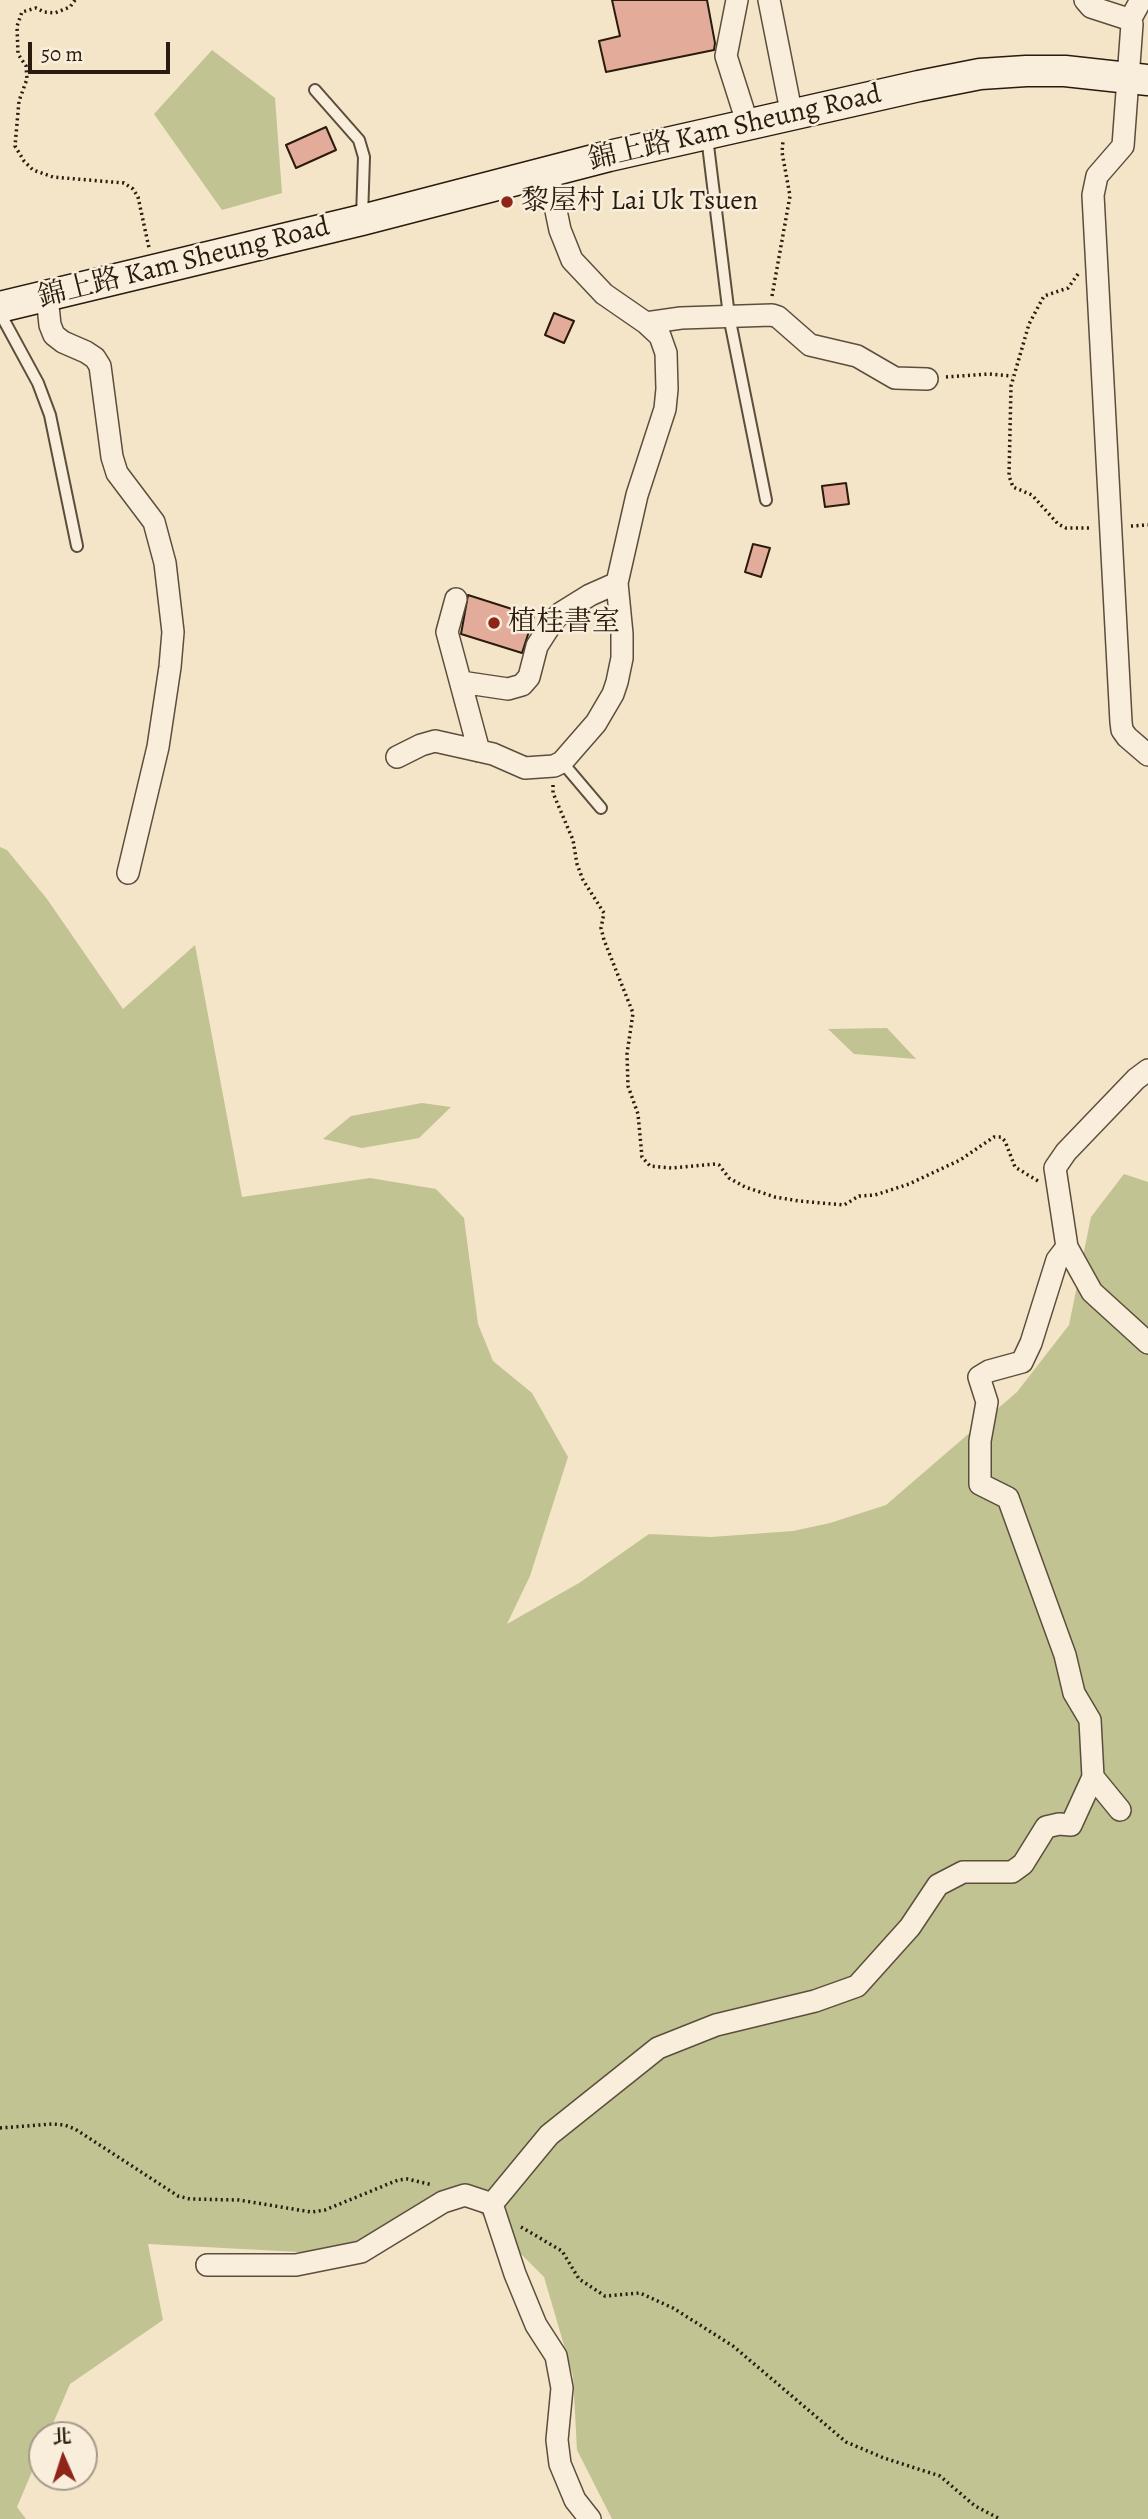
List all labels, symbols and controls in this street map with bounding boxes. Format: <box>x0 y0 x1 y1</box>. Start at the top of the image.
scale bar <box>32 28 173 72</box>
text: 50 m <box>41 40 83 68</box>
street label: 錦上路 Kam Sheung Road <box>585 78 885 178</box>
place label: 黎屋村 Lai Uk Tsuen <box>521 185 758 219</box>
marker: 黎屋村 Lai Uk Tsuen <box>499 194 515 210</box>
street label: 錦上路 Kam Sheung Road <box>35 211 333 315</box>
place label: 植桂書室 <box>508 606 620 640</box>
marker: 植桂書室 <box>486 615 502 631</box>
north arrow <box>28 2421 98 2491</box>
text: 北 <box>52 2424 72 2451</box>

